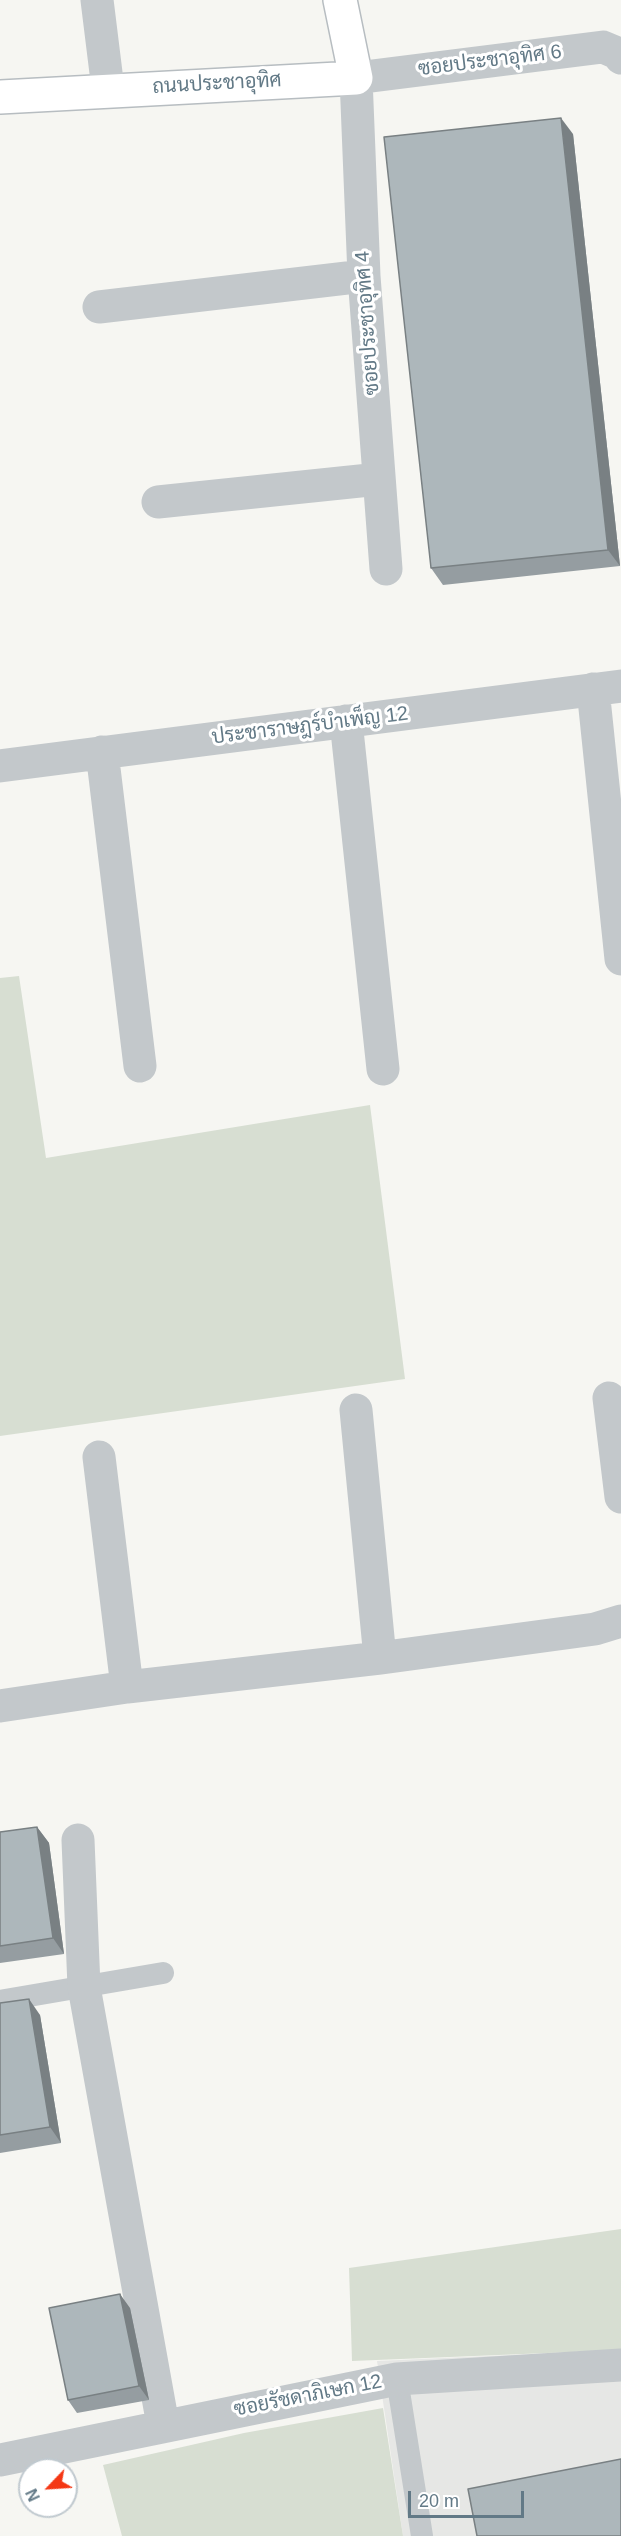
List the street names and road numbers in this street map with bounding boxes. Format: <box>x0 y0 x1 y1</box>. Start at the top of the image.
street label: ซอยประชาอุทิศ 6 <box>417 40 563 82</box>
street label: ถนนประชาอุทิศ <box>152 69 282 99</box>
street label: ซอยประชาอุทิศ 4 <box>351 250 385 396</box>
street label: ประชาราษฎร์บำเพ็ญ 12 <box>210 702 410 750</box>
street label: ซอยรัชดาภิเษก 12 <box>232 2370 384 2422</box>

